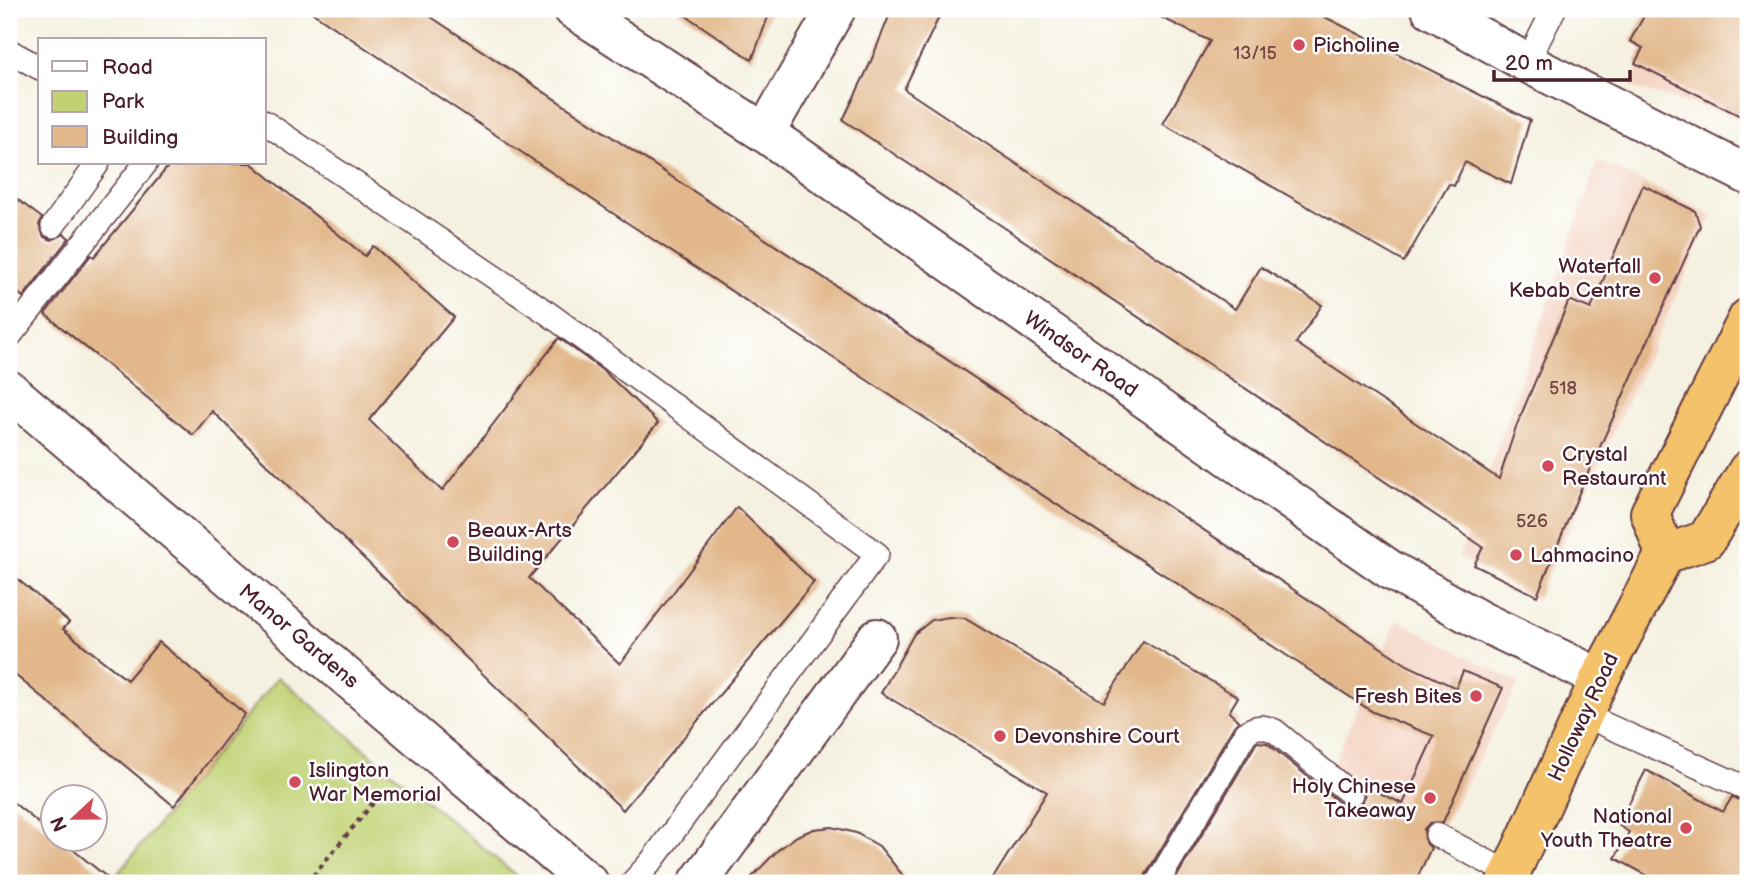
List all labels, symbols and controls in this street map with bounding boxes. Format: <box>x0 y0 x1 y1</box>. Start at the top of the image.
place label: Picholine <box>1313 33 1400 58</box>
marker: Picholine <box>1291 37 1307 53</box>
legend <box>38 38 266 164</box>
scale bar <box>1494 38 1631 82</box>
house number: 13/15 <box>1233 43 1277 64</box>
text: 20 m <box>1505 51 1553 76</box>
text: Road <box>102 55 153 80</box>
text: Park <box>102 89 145 114</box>
text: Building <box>102 125 178 150</box>
place label: Waterfall Kebab Centre <box>1509 254 1641 303</box>
marker: Waterfall Kebab Centre <box>1647 270 1663 286</box>
street label: Windsor Road <box>1019 306 1142 403</box>
house number: 518 <box>1549 378 1577 399</box>
place label: Crystal Restaurant <box>1562 442 1667 491</box>
marker: Crystal Restaurant <box>1540 458 1556 474</box>
house number: 526 <box>1516 511 1548 532</box>
place label: Beaux-Arts Building <box>467 518 572 567</box>
marker: Beaux-Arts Building <box>445 534 461 550</box>
place label: Lahmacino <box>1530 543 1634 568</box>
marker: Lahmacino <box>1508 547 1524 563</box>
street label: Manor Gardens <box>234 579 364 694</box>
street label: Holloway Road <box>1543 649 1624 785</box>
place label: Fresh Bites <box>1354 684 1462 709</box>
marker: Fresh Bites <box>1468 688 1484 704</box>
place label: Devonshire Court <box>1014 724 1180 749</box>
marker: Devonshire Court <box>992 728 1008 744</box>
place label: Islington War Memorial <box>309 758 441 807</box>
marker: Islington War Memorial <box>287 774 303 790</box>
place label: Holy Chinese Takeaway <box>1292 774 1416 823</box>
north arrow <box>38 784 108 854</box>
marker: Holy Chinese Takeaway <box>1422 790 1438 806</box>
place label: National Youth Theatre <box>1540 804 1672 853</box>
text: N <box>46 813 73 835</box>
marker: National Youth Theatre <box>1678 820 1694 836</box>

